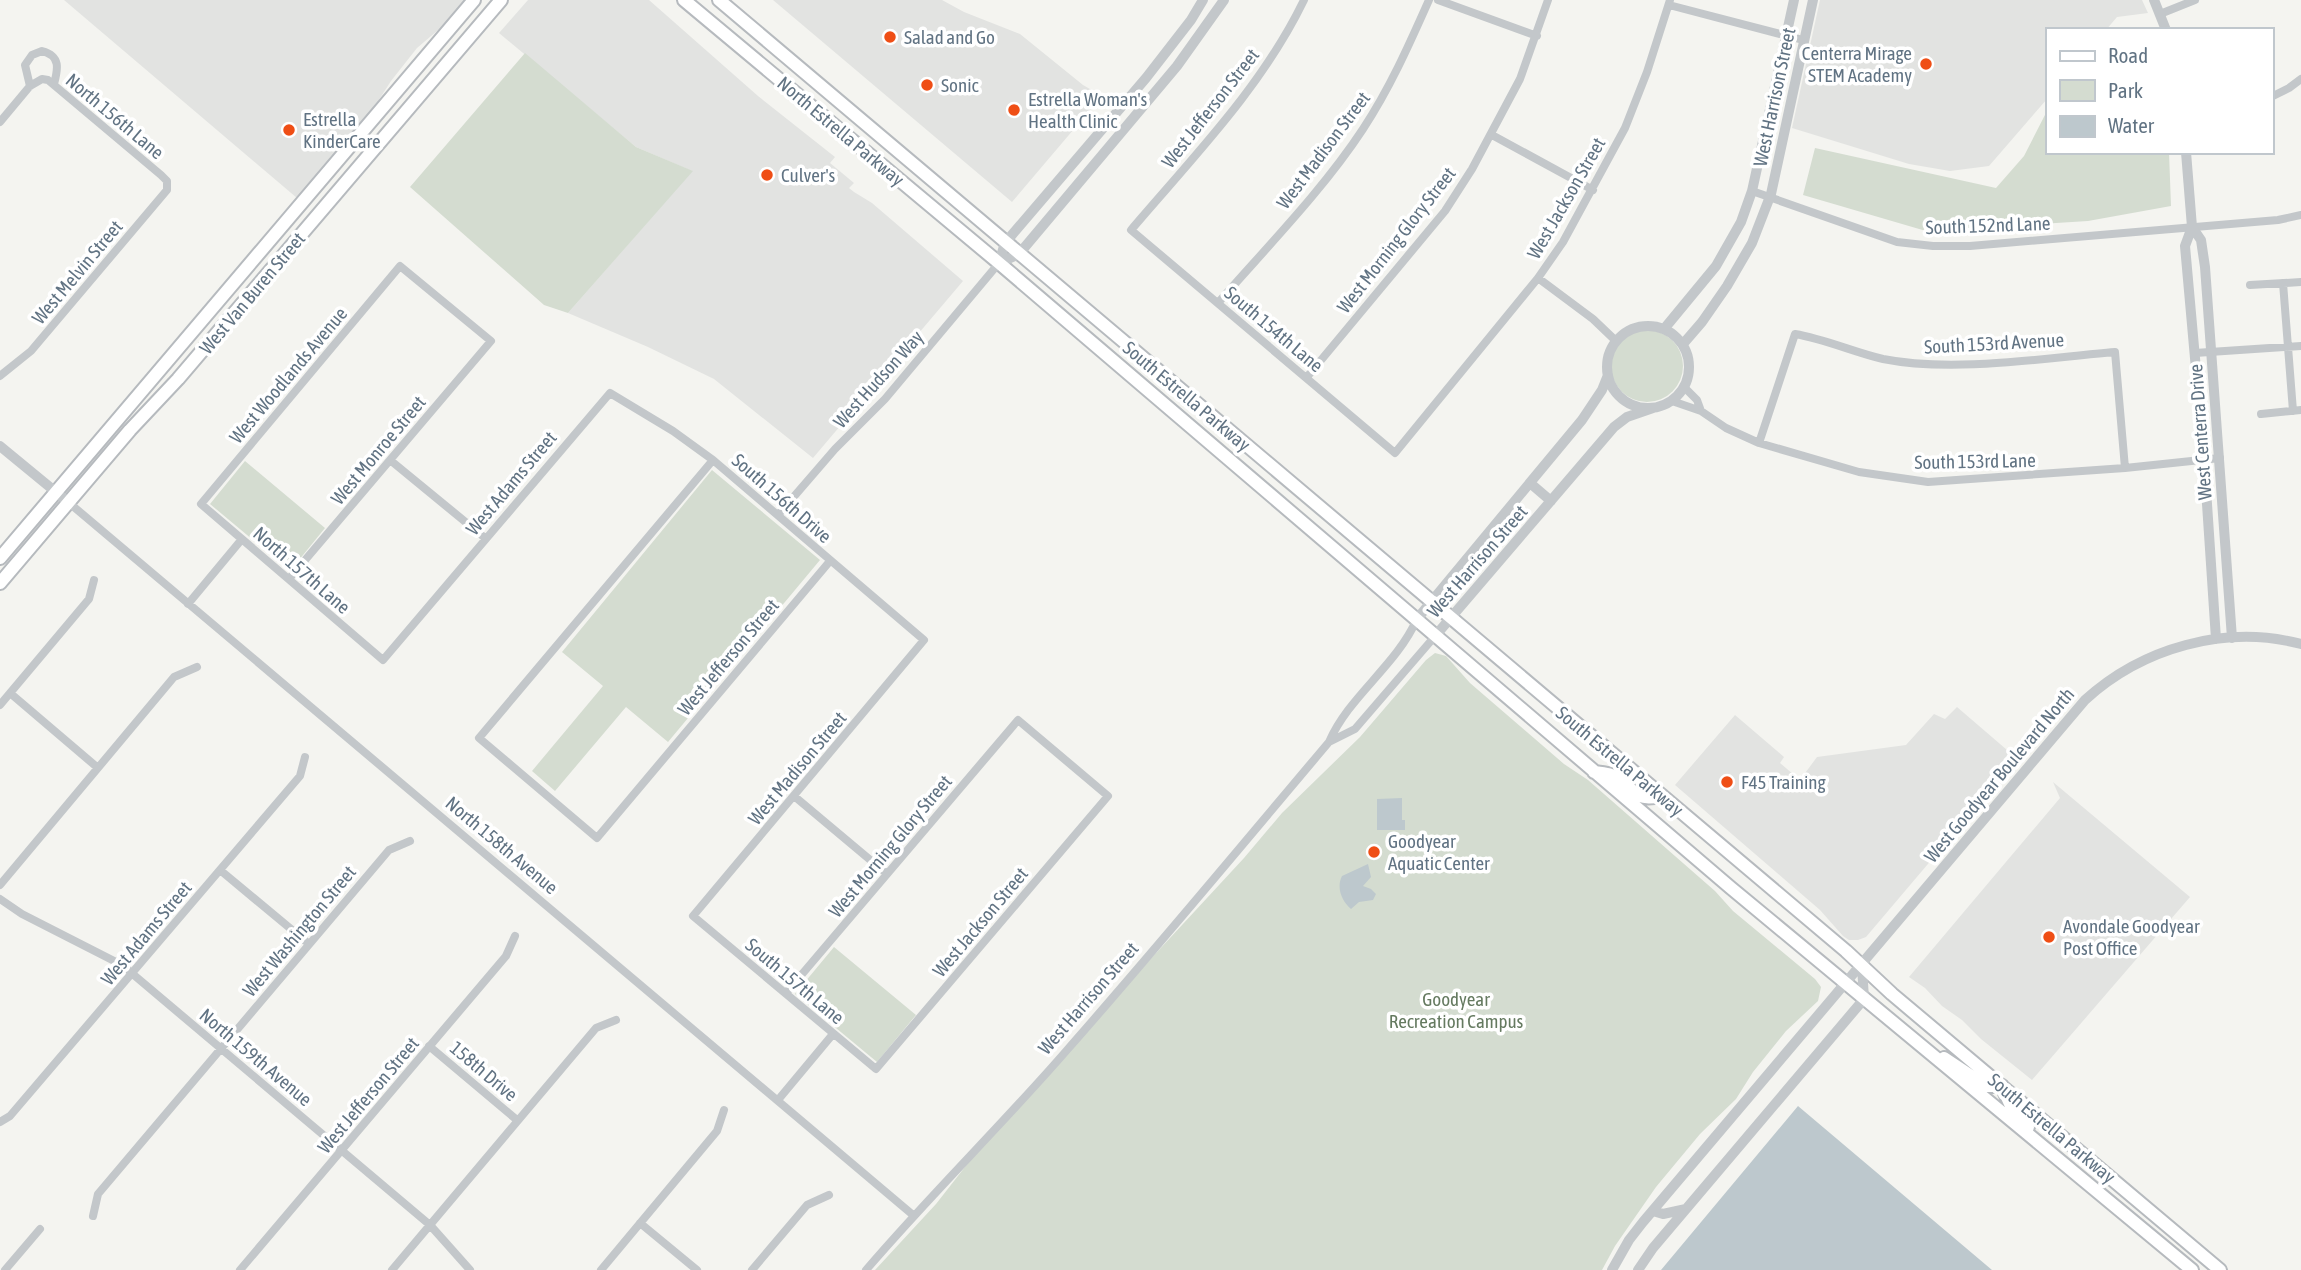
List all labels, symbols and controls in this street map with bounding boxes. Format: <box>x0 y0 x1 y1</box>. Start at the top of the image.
place label: Salad and Go <box>904 26 995 48</box>
street label: West Harrison Street <box>1749 26 1799 168</box>
legend <box>2046 28 2273 154</box>
marker: Salad and Go <box>882 29 898 45</box>
place label: Centerra Mirage STEM Academy <box>1802 42 1912 86</box>
text: Road <box>2108 43 2148 67</box>
street label: West Jefferson Street <box>1157 44 1263 172</box>
marker: Centerra Mirage STEM Academy <box>1918 56 1934 72</box>
street label: North 156th Lane <box>62 69 168 163</box>
street label: North Estrella Parkway <box>773 72 909 190</box>
place label: Sonic <box>941 74 979 96</box>
marker: Sonic <box>919 77 935 93</box>
text: Park <box>2108 78 2143 102</box>
street label: West Madison Street <box>1272 87 1374 213</box>
place label: Estrella Woman's Health Clinic <box>1028 88 1148 132</box>
marker: Estrella Woman's Health Clinic <box>1006 102 1022 118</box>
place label: Estrella KinderCare <box>303 108 381 152</box>
text: Water <box>2108 113 2155 137</box>
marker: Estrella KinderCare <box>281 122 297 138</box>
street label: West Jackson Street <box>1522 134 1610 262</box>
street label: West Morning Glory Street <box>1332 163 1460 317</box>
place label: Culver's <box>781 164 836 186</box>
marker: Culver's <box>759 167 775 183</box>
street label: South 152nd Lane <box>1925 212 2051 238</box>
street label: West Melvin Street <box>27 216 127 328</box>
street label: West Van Buren Street <box>195 228 309 358</box>
street label: South 154th Lane <box>1220 282 1328 376</box>
street label: West Woodlands Avenue <box>225 303 351 447</box>
street label: West Hudson Way <box>829 326 927 432</box>
street label: South 153rd Avenue <box>1924 328 2064 358</box>
street label: South Estrella Parkway <box>1119 336 1255 456</box>
street label: West Centerra Drive <box>2184 363 2216 501</box>
street label: West Monroe Street <box>326 391 430 509</box>
street label: West Adams Street <box>461 427 561 539</box>
street label: South 156th Drive <box>728 449 836 547</box>
street label: South 153rd Lane <box>1914 449 2036 473</box>
street label: West Harrison Street <box>1422 500 1532 622</box>
street label: North 157th Lane <box>249 522 355 618</box>
street label: West Jefferson Street <box>673 594 783 720</box>
street label: West Goodyear Boulevard North <box>1919 683 2079 867</box>
street label: South Estrella Parkway <box>1552 701 1688 821</box>
street label: West Madison Street <box>743 707 851 829</box>
street label: West Morning Glory Street <box>824 770 956 922</box>
place label: F45 Training <box>1741 771 1827 793</box>
marker: F45 Training <box>1719 774 1735 790</box>
street label: North 158th Avenue <box>441 792 563 898</box>
place label: Goodyear Aquatic Center <box>1388 830 1490 874</box>
marker: Goodyear Aquatic Center <box>1366 844 1382 860</box>
street label: West Washington Street <box>238 861 360 1001</box>
street label: West Jackson Street <box>928 863 1032 981</box>
street label: West Adams Street <box>96 877 196 989</box>
place label: Avondale Goodyear Post Office <box>2063 915 2200 959</box>
marker: Avondale Goodyear Post Office <box>2041 929 2057 945</box>
street label: South 157th Lane <box>741 934 849 1028</box>
street label: West Harrison Street <box>1033 937 1143 1059</box>
park label: Goodyear Recreation Campus <box>1389 988 1524 1032</box>
street label: North 159th Avenue <box>195 1004 317 1110</box>
street label: West Jefferson Street <box>313 1032 423 1158</box>
street label: 158th Drive <box>446 1037 522 1105</box>
street label: South Estrella Parkway <box>1984 1068 2120 1188</box>

